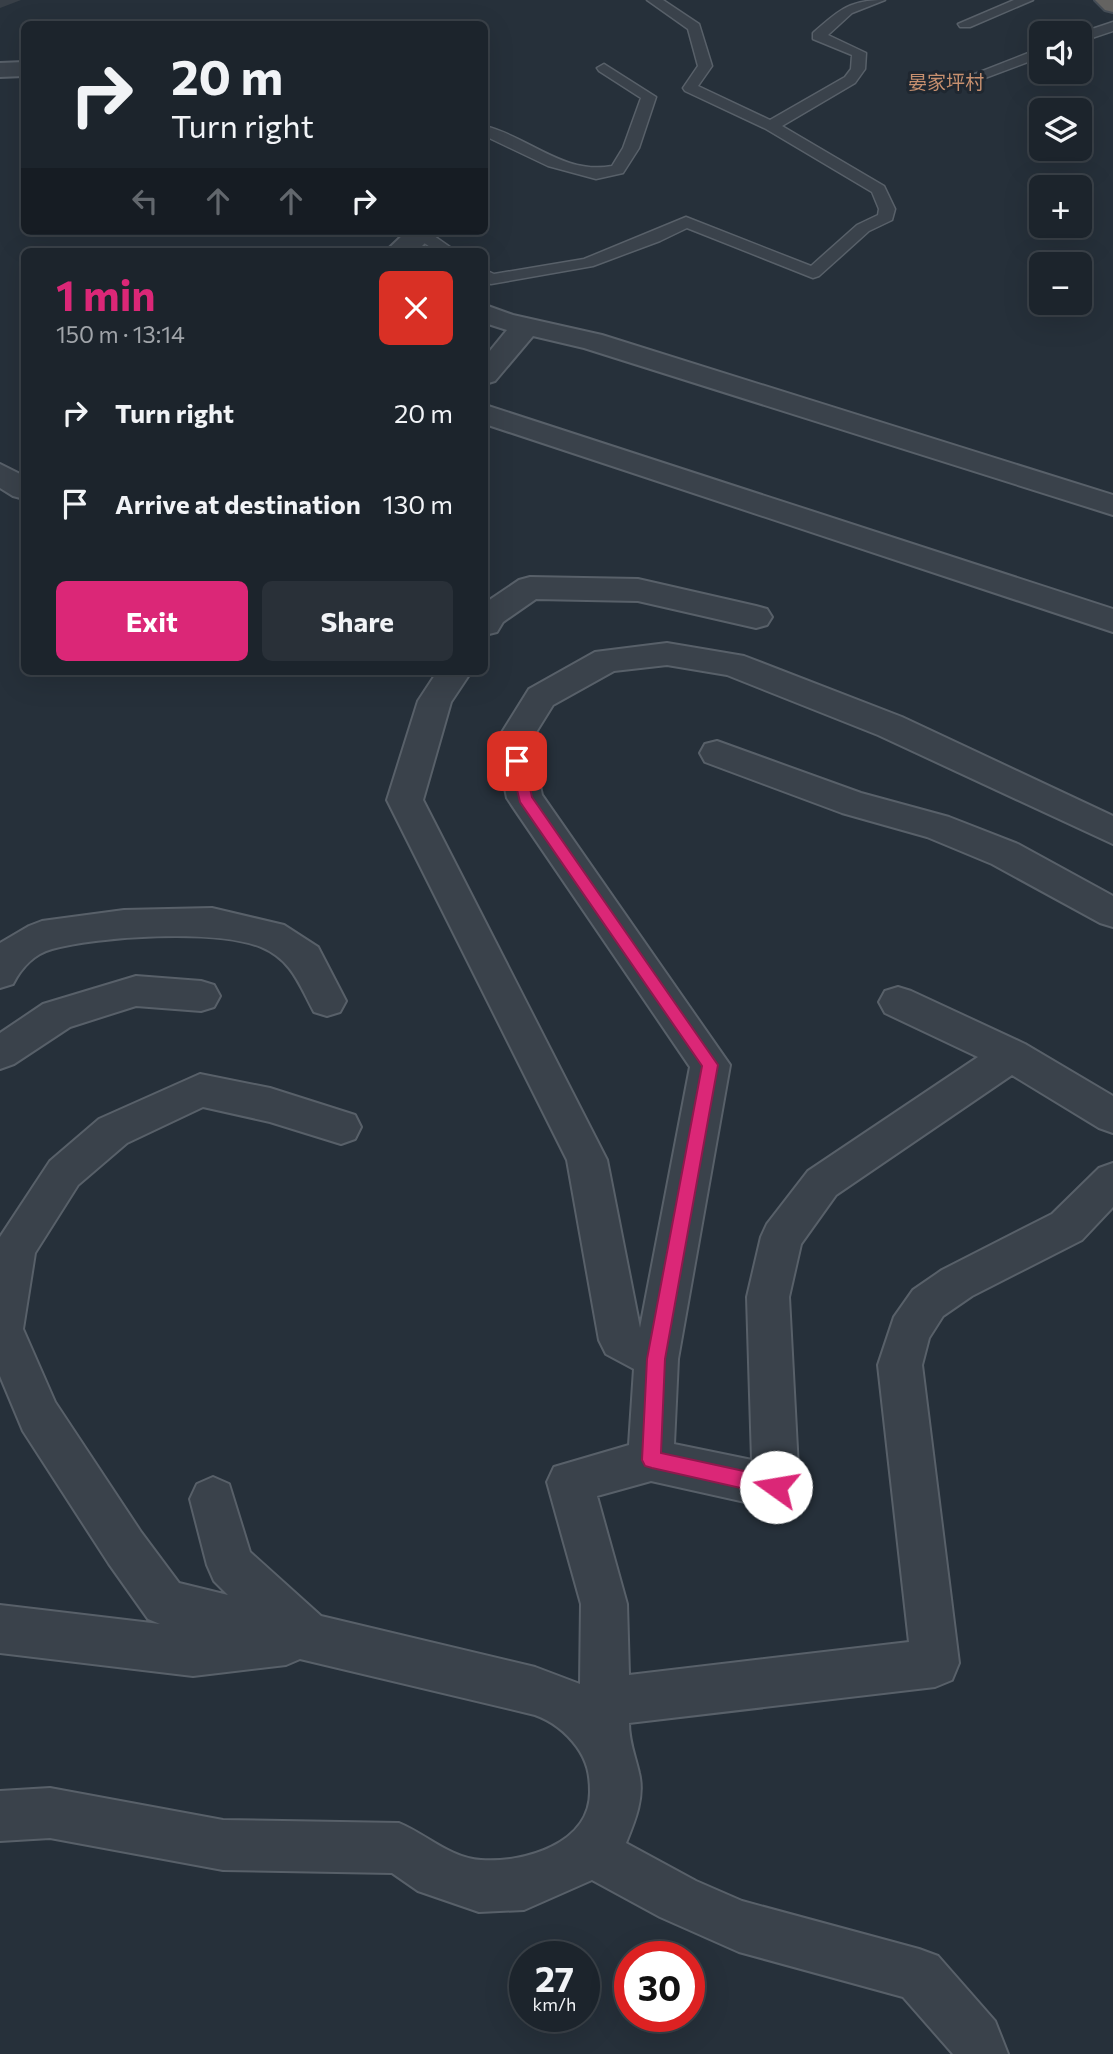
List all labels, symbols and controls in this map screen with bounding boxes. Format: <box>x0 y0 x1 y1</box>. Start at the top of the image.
map controls <box>1029 21 1092 315</box>
button: sound <box>1029 21 1092 84</box>
text: 20 m <box>171 45 283 105</box>
icon: right <box>56 49 147 140</box>
district label: 晏家坪村 <box>908 70 984 93</box>
button: layers <box>1029 98 1092 161</box>
text: Turn right <box>171 105 314 145</box>
button: + <box>1029 175 1092 238</box>
icon: left <box>126 182 164 220</box>
icon: ahead <box>199 182 237 220</box>
icon: ahead <box>272 182 310 220</box>
icon: right <box>345 182 383 220</box>
button: − <box>1029 252 1092 315</box>
text: 1 min <box>56 268 156 320</box>
button: close <box>379 271 453 345</box>
text: 150 m · 13:14 <box>56 320 185 348</box>
icon: right <box>56 394 94 432</box>
text: Turn right <box>115 397 234 428</box>
text: 20 m <box>394 397 453 428</box>
icon: arrive <box>56 485 94 523</box>
text: Arrive at destination <box>115 488 361 519</box>
text: 130 m <box>382 488 453 519</box>
button: Exit <box>56 581 248 661</box>
button: Share <box>262 581 453 661</box>
pin <box>487 731 547 791</box>
icon: arrive <box>498 742 536 780</box>
position arrow <box>739 1450 813 1524</box>
speed limit sign: 30 <box>614 1941 705 2032</box>
text: 27 <box>535 1956 574 1999</box>
text: km/h <box>533 1993 576 2015</box>

